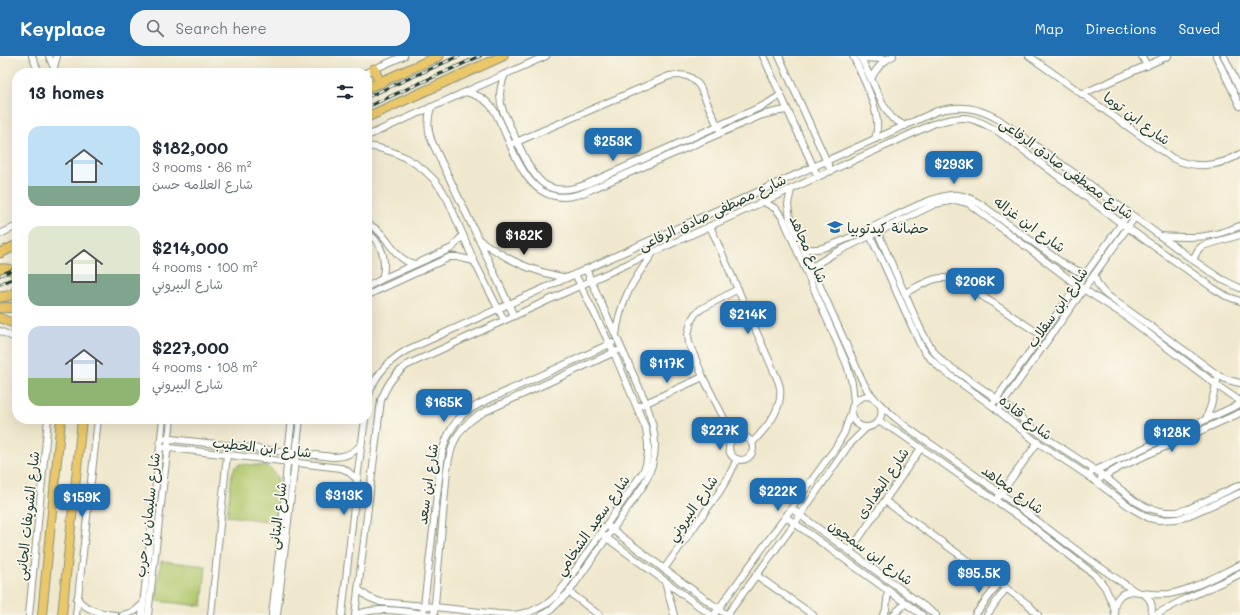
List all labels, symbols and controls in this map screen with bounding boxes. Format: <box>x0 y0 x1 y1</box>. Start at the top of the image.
search box <box>130 10 410 46</box>
text: Keyplace <box>20 16 106 41</box>
icon: search <box>144 17 166 39</box>
text: Search here <box>176 18 267 38</box>
text: Map <box>1035 19 1063 38</box>
text: Directions <box>1085 19 1156 38</box>
text: Saved <box>1178 19 1220 38</box>
text: 13 homes <box>28 81 104 103</box>
icon: filters <box>334 81 356 103</box>
street label: شارع ابن توما <box>1099 87 1174 150</box>
street label: شارع مصطفى صادق الرفاعى <box>996 113 1138 224</box>
pin: $253K <box>585 128 641 162</box>
text: $253K <box>593 132 633 149</box>
text: $182,000 <box>152 136 228 158</box>
icon: home <box>60 142 108 190</box>
pin: $293K <box>926 151 982 185</box>
text: $293K <box>934 155 974 172</box>
text: 3 rooms · 86 m² <box>152 158 252 175</box>
street label: شارع مصطفى صادق الرفاعى <box>635 169 789 256</box>
text: شارع العلامه حسن <box>152 175 253 192</box>
street label: شارع ابن غزاله <box>990 192 1070 257</box>
street label: شارع مجاهد <box>785 212 832 286</box>
school or university icon: حضانة كيدتوبيا <box>826 218 844 236</box>
place label: حضانة كيدتوبيا <box>847 218 929 238</box>
pin: $182K <box>496 222 552 256</box>
text: $182K <box>505 226 543 243</box>
text: $214,000 <box>152 236 228 258</box>
icon: home <box>60 242 108 290</box>
text: 4 rooms · 100 m² <box>152 258 258 275</box>
street label: شارع ابن سقلاب <box>1022 263 1093 352</box>
pin: $206K <box>947 268 1003 302</box>
text: $206K <box>955 272 995 289</box>
text: شارع البيروني <box>152 275 223 292</box>
pin: $214K <box>720 301 776 335</box>
text: $214K <box>729 305 767 322</box>
text: $227,000 <box>152 336 229 358</box>
icon: home <box>60 342 108 390</box>
pin: $117K <box>639 350 695 384</box>
text: $117K <box>649 354 685 371</box>
text: 4 rooms · 108 m² <box>152 358 258 375</box>
text: شارع البيروني <box>152 375 223 392</box>
pin: $165K <box>416 389 472 423</box>
street label: شارع قتاده <box>995 390 1056 444</box>
text: $165K <box>425 393 463 410</box>
pin: $227K <box>692 417 748 451</box>
pin: $128K <box>1144 419 1200 453</box>
text: $227K <box>701 421 739 438</box>
text: $128K <box>1153 423 1191 440</box>
street label: شارع ابن الخطيب <box>211 432 313 463</box>
street label: شارع ابن سعد <box>412 442 443 526</box>
street label: شارع البغدادى <box>851 444 914 523</box>
street label: شارع الشويفات الجانبى <box>11 450 44 582</box>
street label: شارع سليمان بن حرب <box>130 451 165 579</box>
street label: شارع مجاهد <box>978 460 1048 519</box>
street label: شارع سعيد الشخامي <box>550 471 637 581</box>
street label: شارع البيروني <box>662 471 725 547</box>
pin: $222K <box>750 478 806 512</box>
street label: شارع البتانى <box>263 481 292 551</box>
pin: $313K <box>316 482 372 516</box>
text: $222K <box>759 482 797 499</box>
pin: $159K <box>54 484 110 518</box>
text: $313K <box>325 486 363 503</box>
text: $159K <box>63 488 101 505</box>
street label: شارع ابن سمجون <box>824 515 917 590</box>
pin: $95.5K <box>946 560 1012 594</box>
text: $95.5K <box>957 564 1001 581</box>

